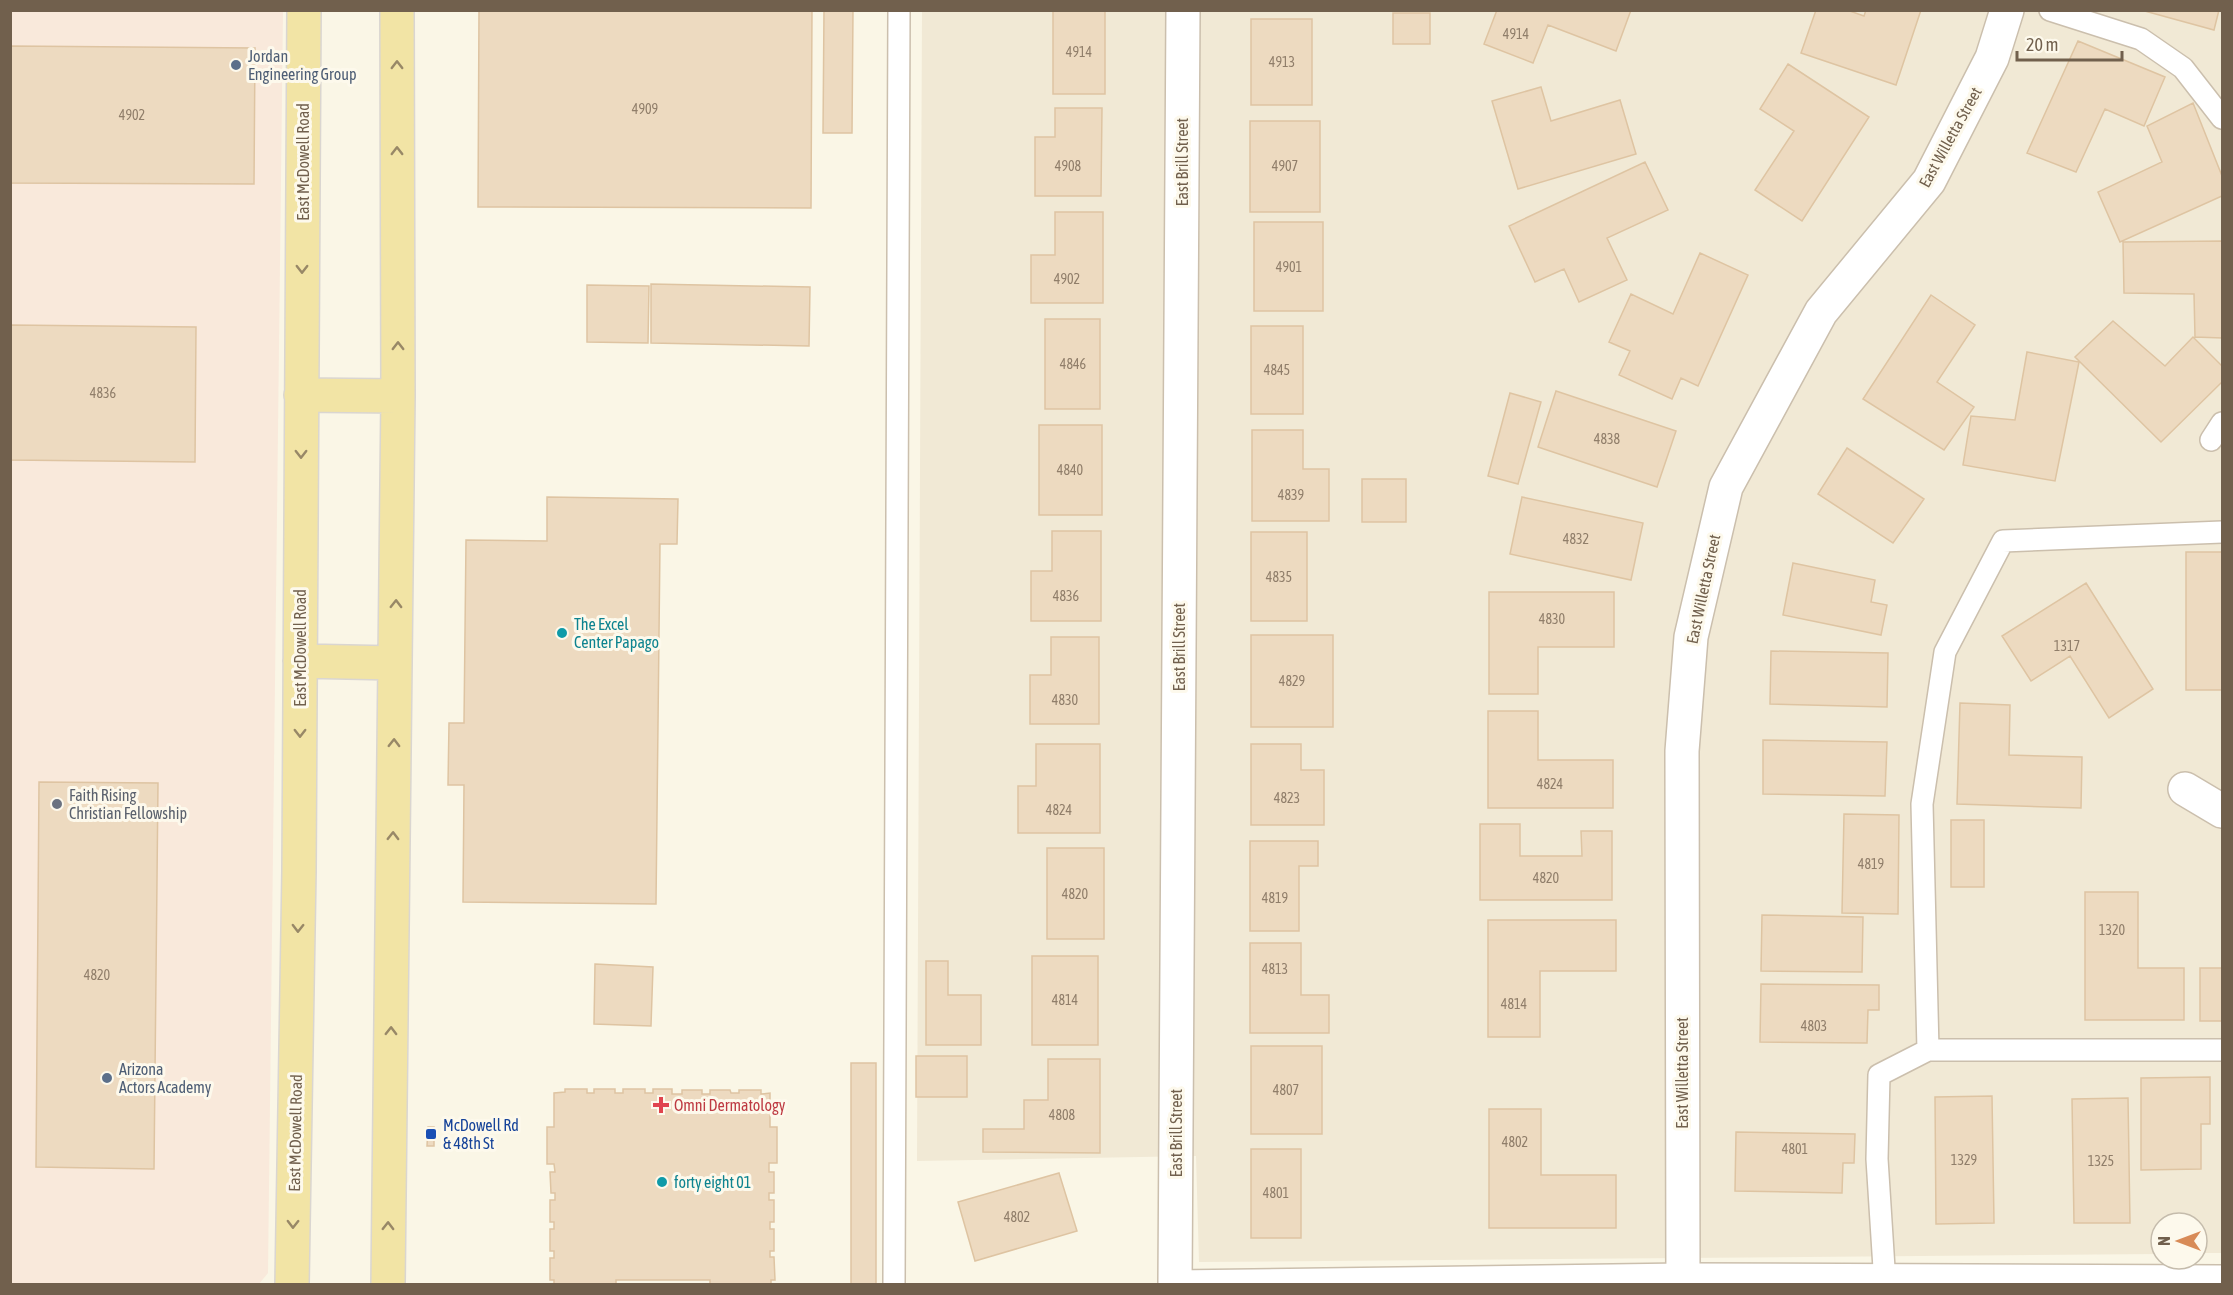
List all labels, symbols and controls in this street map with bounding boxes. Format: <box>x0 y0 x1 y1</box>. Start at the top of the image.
scale bar <box>2017 24 2122 62</box>
house number: 4914 <box>1503 26 1530 42</box>
text: 20 m <box>2026 34 2058 55</box>
house number: 4914 <box>1066 44 1093 60</box>
place label: Jordan Engineering Group <box>248 47 357 84</box>
house number: 4913 <box>1269 54 1295 70</box>
marker: Jordan Engineering Group <box>229 58 243 72</box>
one-way arrow <box>391 60 403 69</box>
street label: East Willetta Street <box>1915 84 1985 190</box>
house number: 4909 <box>632 101 658 117</box>
street label: East McDowell Road <box>294 103 312 221</box>
house number: 4902 <box>119 107 145 123</box>
street label: East Brill Street <box>1173 117 1191 206</box>
one-way arrow <box>391 147 403 156</box>
house number: 4908 <box>1055 158 1082 174</box>
house number: 4907 <box>1272 158 1298 174</box>
house number: 4901 <box>1276 259 1302 275</box>
one-way arrow <box>296 265 308 274</box>
house number: 4902 <box>1054 271 1080 287</box>
one-way arrow <box>392 342 404 351</box>
house number: 4846 <box>1060 356 1087 372</box>
house number: 4845 <box>1264 362 1290 378</box>
house number: 4836 <box>90 385 117 401</box>
house number: 4838 <box>1594 431 1621 447</box>
one-way arrow <box>295 449 307 458</box>
house number: 4840 <box>1057 462 1084 478</box>
house number: 4839 <box>1278 487 1304 503</box>
house number: 4832 <box>1563 531 1589 547</box>
street label: East Willetta Street <box>1683 532 1723 645</box>
house number: 4835 <box>1266 569 1292 585</box>
house number: 4836 <box>1053 588 1080 604</box>
street label: East McDowell Road <box>291 589 309 707</box>
one-way arrow <box>390 600 402 609</box>
street label: East Brill Street <box>1170 602 1188 691</box>
house number: 4830 <box>1539 611 1566 627</box>
place label: The Excel Center Papago <box>574 615 659 652</box>
marker: The Excel Center Papago <box>555 626 569 640</box>
house number: 1317 <box>2054 638 2080 654</box>
house number: 4829 <box>1279 673 1305 689</box>
house number: 4830 <box>1052 692 1079 708</box>
one-way arrow <box>294 728 306 737</box>
one-way arrow <box>388 738 400 747</box>
house number: 4824 <box>1537 776 1564 792</box>
place label: Faith Rising Christian Fellowship <box>69 786 187 823</box>
house number: 4823 <box>1274 790 1300 806</box>
marker: Faith Rising Christian Fellowship <box>50 797 64 811</box>
house number: 4824 <box>1046 802 1073 818</box>
one-way arrow <box>387 832 399 841</box>
house number: 4819 <box>1858 856 1884 872</box>
house number: 4820 <box>1533 870 1560 886</box>
house number: 4820 <box>1062 886 1089 902</box>
house number: 4819 <box>1262 890 1288 906</box>
house number: 1320 <box>2099 922 2126 938</box>
one-way arrow <box>292 923 304 932</box>
house number: 4813 <box>1262 961 1288 977</box>
house number: 4820 <box>84 967 111 983</box>
house number: 4814 <box>1052 992 1079 1008</box>
house number: 4814 <box>1501 996 1528 1012</box>
street label: East Willetta Street <box>1673 1017 1691 1129</box>
house number: 4803 <box>1801 1018 1827 1034</box>
one-way arrow <box>384 1027 397 1036</box>
place label: Arizona Actors Academy <box>119 1060 212 1097</box>
marker: Arizona Actors Academy <box>100 1071 114 1085</box>
street label: East McDowell Road <box>285 1074 305 1192</box>
house number: 4807 <box>1273 1082 1299 1098</box>
street label: East Brill Street <box>1167 1088 1185 1177</box>
marker: Omni Dermatology <box>652 1096 670 1114</box>
place label: Omni Dermatology <box>674 1096 786 1115</box>
house number: 4808 <box>1049 1107 1076 1123</box>
place label: McDowell Rd & 48th St <box>443 1116 519 1152</box>
marker: McDowell Rd & 48th St <box>424 1127 438 1141</box>
house number: 4802 <box>1502 1134 1528 1150</box>
house number: 4801 <box>1782 1141 1808 1157</box>
house number: 1329 <box>1951 1152 1977 1168</box>
house number: 1325 <box>2088 1153 2114 1169</box>
place label: forty eight 01 <box>674 1173 751 1192</box>
marker: forty eight 01 <box>655 1175 669 1189</box>
house number: 4801 <box>1263 1185 1289 1201</box>
house number: 4802 <box>1004 1209 1030 1225</box>
north arrow <box>2149 1211 2209 1271</box>
one-way arrow <box>287 1220 299 1229</box>
one-way arrow <box>382 1222 395 1231</box>
text: N <box>2155 1236 2173 1246</box>

